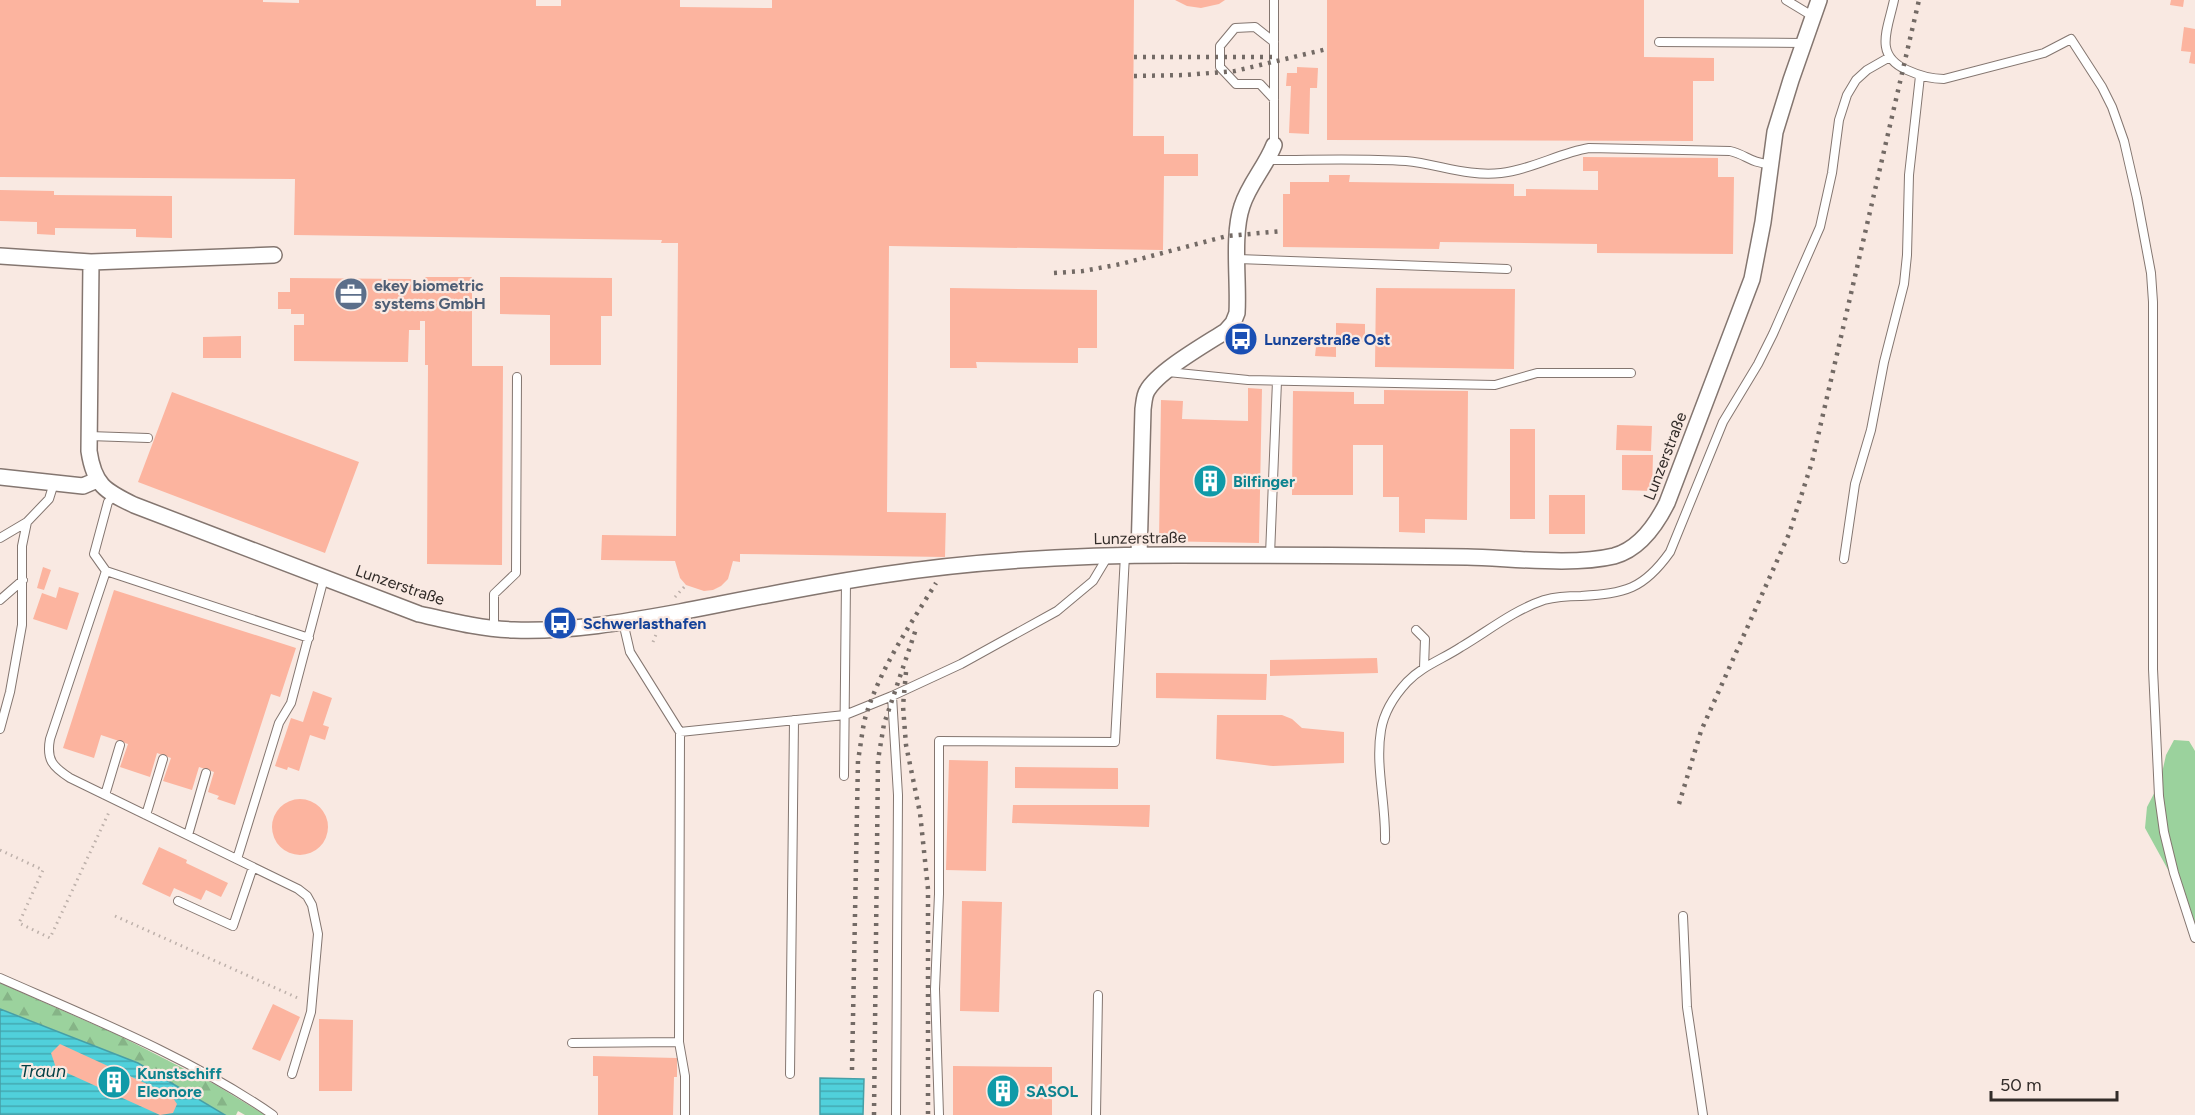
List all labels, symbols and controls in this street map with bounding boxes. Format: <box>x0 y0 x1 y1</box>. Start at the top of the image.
office icon: ekey biometric systems GmbH <box>333 276 369 312</box>
place label: ekey biometric systems GmbH <box>374 276 486 313</box>
bus stop icon: Lunzerstraße Ost <box>1223 321 1259 357</box>
place label: Lunzerstraße Ost <box>1264 330 1390 349</box>
street label: Lunzerstraße <box>1639 409 1691 503</box>
building icon: Bilfinger <box>1192 463 1228 499</box>
place label: Bilfinger <box>1233 472 1295 491</box>
street label: Lunzerstraße <box>1093 528 1187 548</box>
street label: Lunzerstraße <box>353 561 447 609</box>
bus stop icon: Schwerlasthafen <box>542 605 578 641</box>
place label: Schwerlasthafen <box>583 614 706 633</box>
water label: Traun <box>20 1060 66 1082</box>
building icon: Kunstschiff Eleonore <box>96 1064 132 1100</box>
place label: Kunstschiff Eleonore <box>137 1064 222 1101</box>
scale bar <box>1991 1064 2117 1102</box>
building icon: SASOL <box>985 1073 1021 1109</box>
text: 50 m <box>2000 1074 2042 1096</box>
place label: SASOL <box>1026 1082 1078 1101</box>

